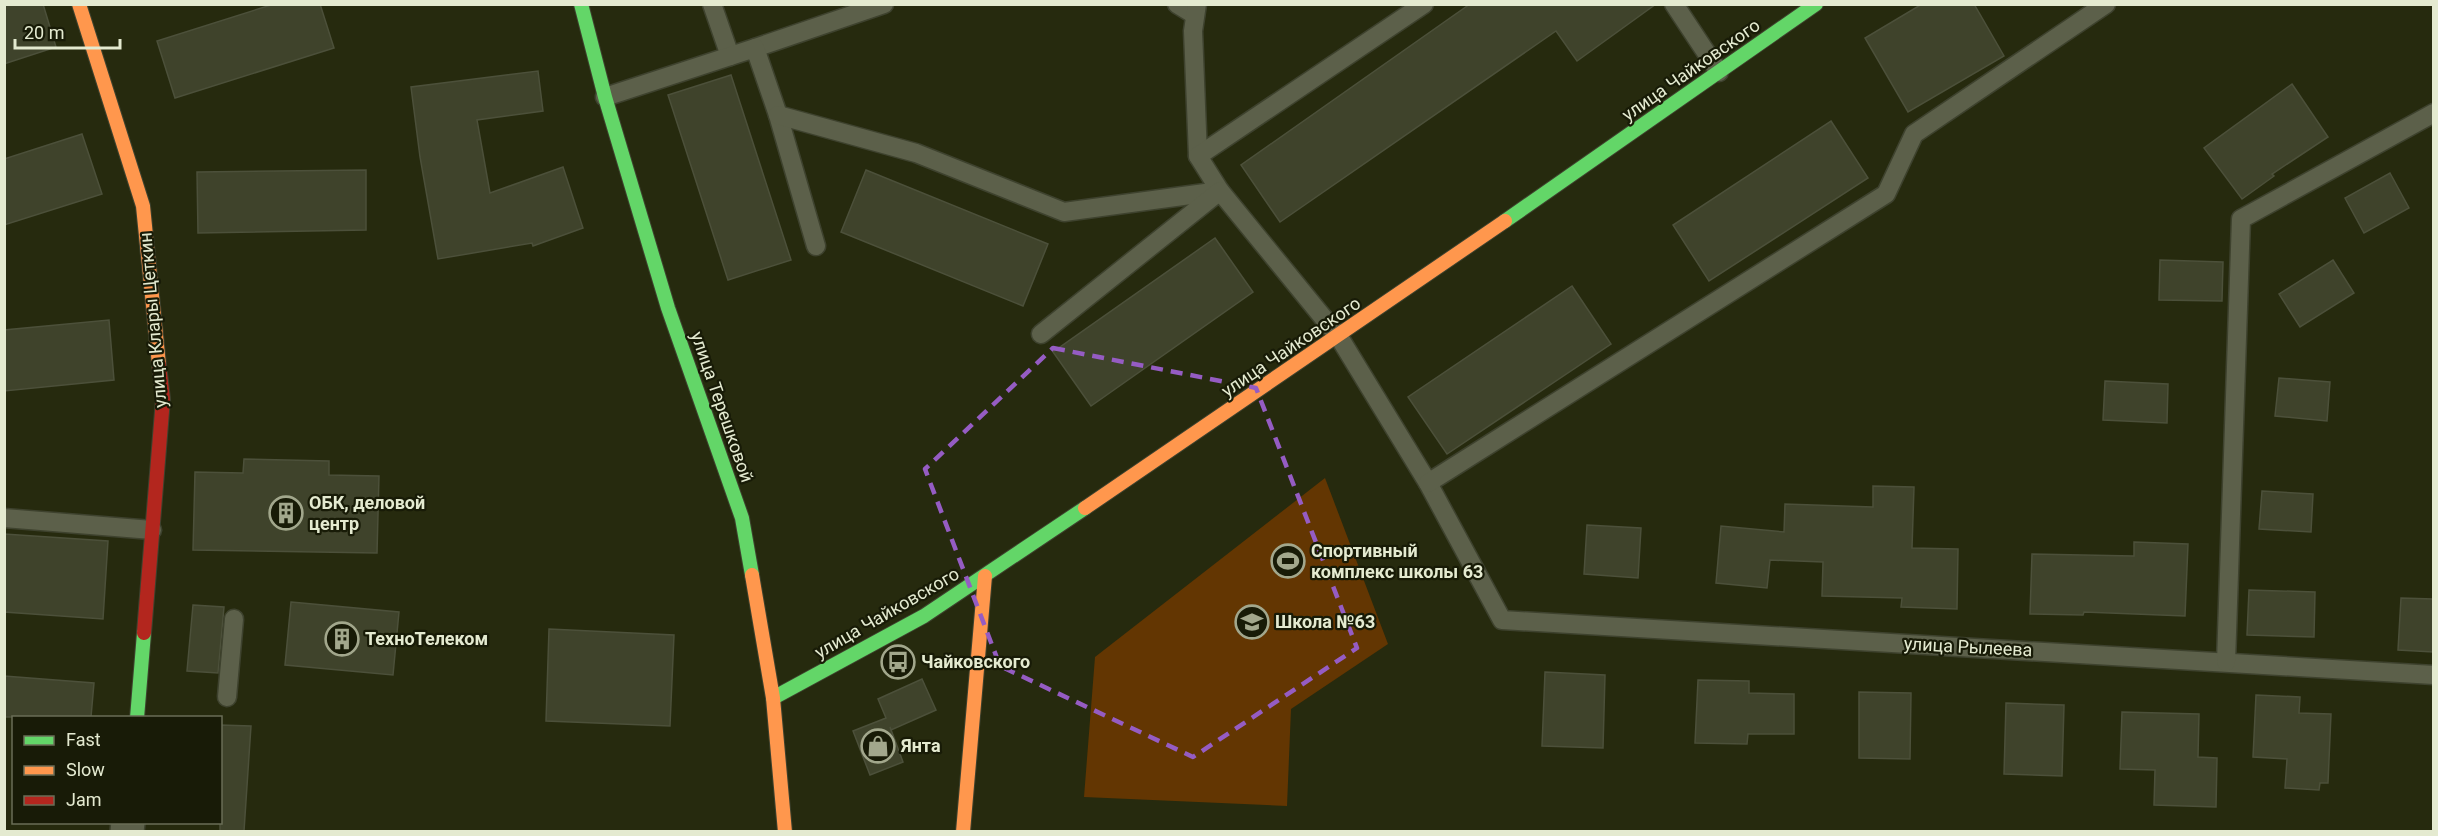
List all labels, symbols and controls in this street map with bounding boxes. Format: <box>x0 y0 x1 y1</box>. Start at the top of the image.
scale bar <box>15 12 120 50</box>
street label: улица Чайковского <box>1618 14 1764 125</box>
text: 20 m <box>24 22 64 43</box>
street label: улица Клары Цеткин <box>134 231 171 409</box>
street label: улица Чайковского <box>1217 292 1364 401</box>
street label: улица Терешковой <box>687 329 758 485</box>
place label: ОБК, деловой центр <box>309 492 425 534</box>
building icon: ОБК, деловой центр <box>268 495 304 531</box>
place label: Спортивный комплекс школы 63 <box>1311 540 1483 582</box>
sports icon: Спортивный комплекс школы 63 <box>1270 543 1306 579</box>
street label: улица Чайковского <box>811 563 963 663</box>
school or university icon: Школа №63 <box>1234 604 1270 640</box>
place label: Школа №63 <box>1275 611 1375 632</box>
building icon: ТехноТелеком <box>324 621 360 657</box>
place label: ТехноТелеком <box>365 628 488 649</box>
street label: улица Рылеева <box>1903 633 2033 660</box>
bus stop icon: Чайковского <box>880 644 916 680</box>
place label: Чайковского <box>921 651 1030 672</box>
legend <box>12 716 222 824</box>
shop icon: Янта <box>860 728 896 764</box>
text: Fast <box>66 729 101 750</box>
place label: Янта <box>900 735 941 756</box>
text: Slow <box>66 759 105 780</box>
text: Jam <box>66 789 102 810</box>

